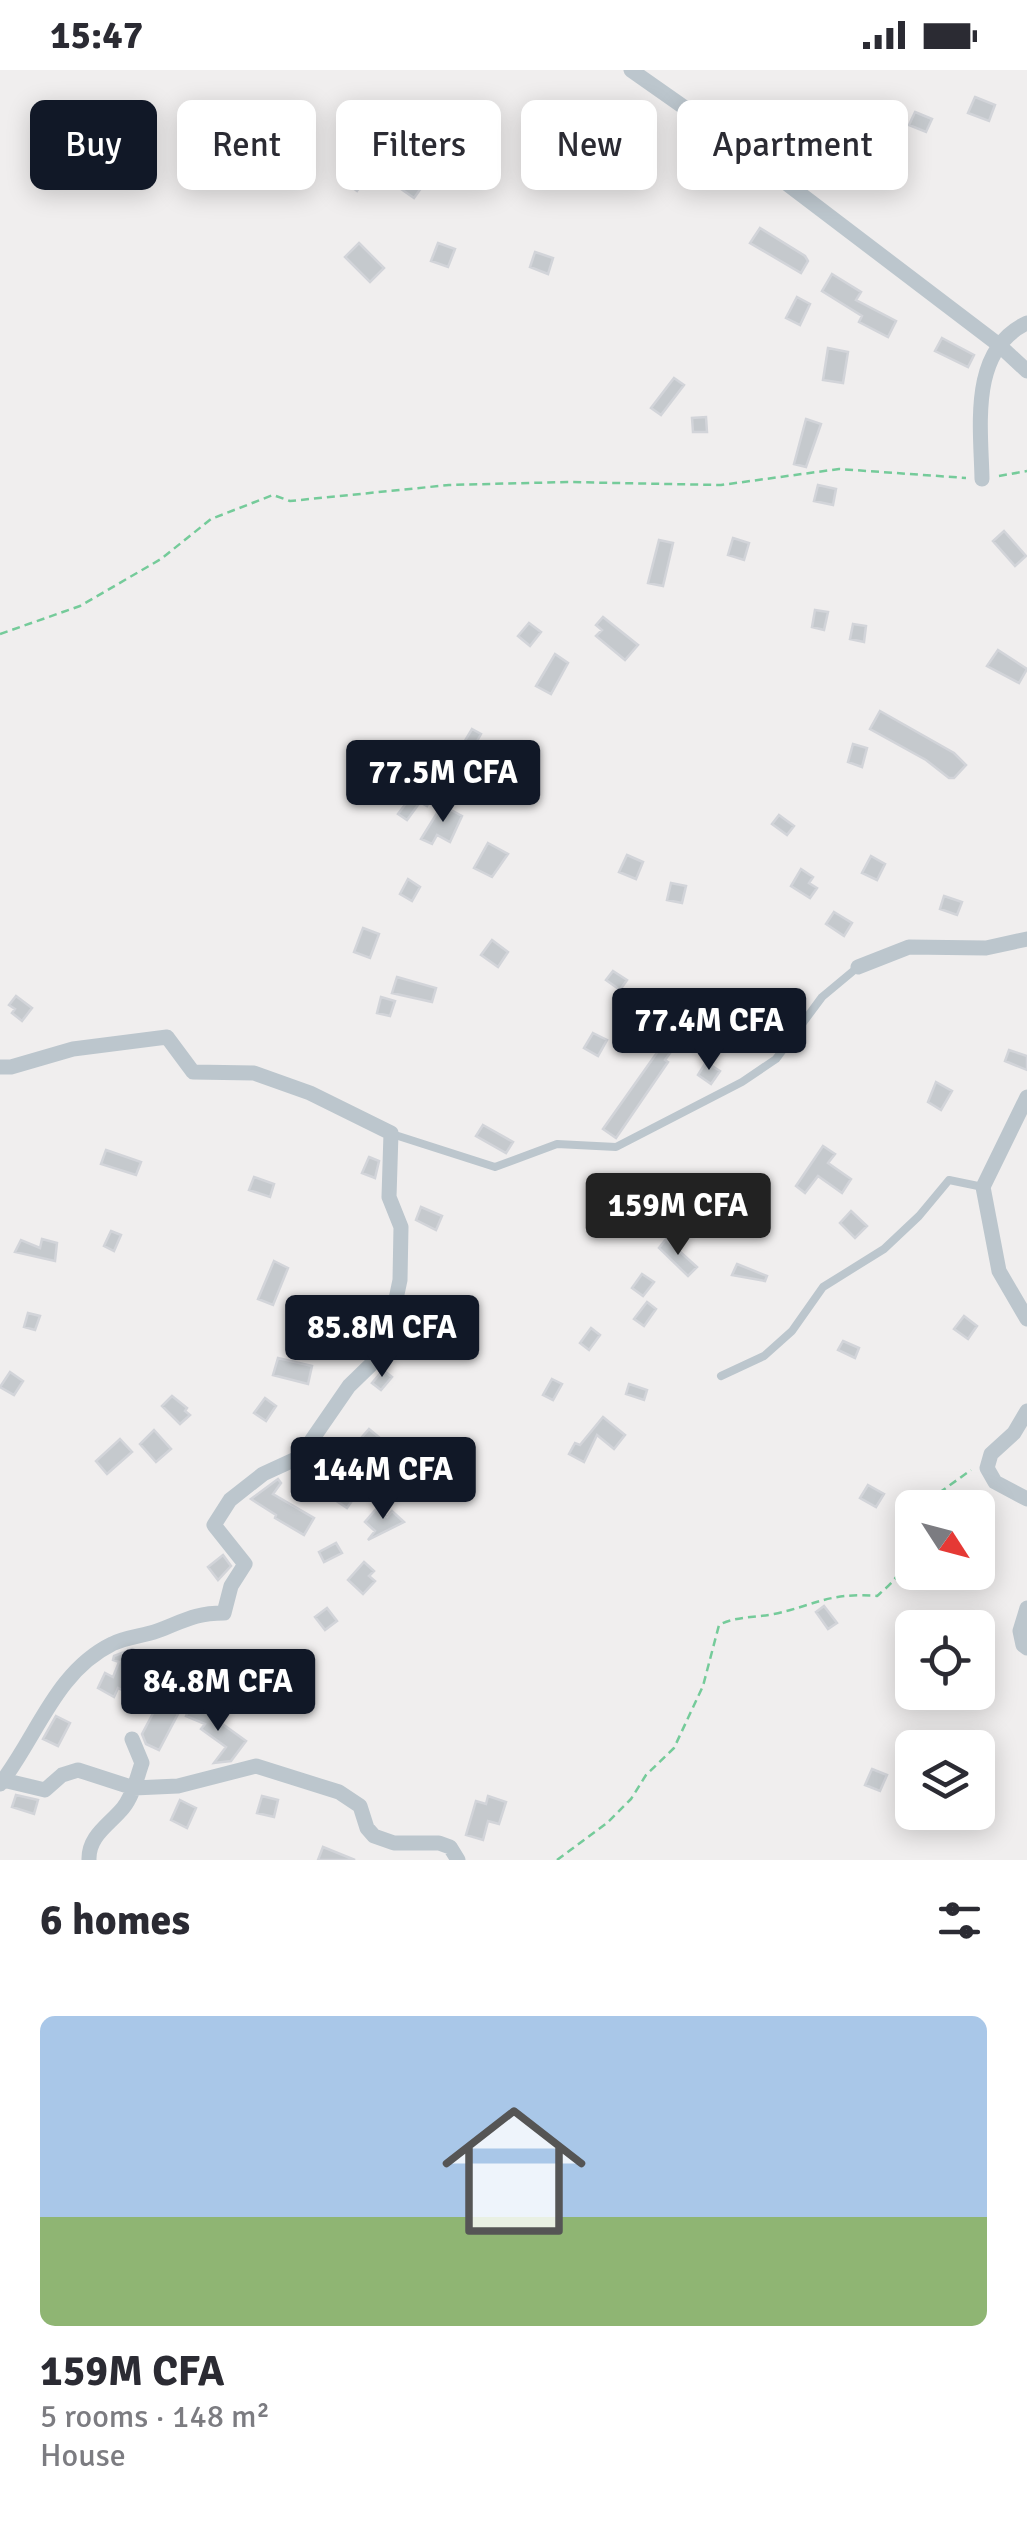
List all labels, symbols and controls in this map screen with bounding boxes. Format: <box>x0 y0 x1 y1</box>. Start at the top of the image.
text: 15:47 <box>50 12 143 59</box>
chip: Buy <box>30 100 157 190</box>
chip: Rent <box>177 100 316 190</box>
chip: Filters <box>336 100 501 190</box>
chip: New <box>521 100 657 190</box>
chip: Apartment <box>677 100 908 190</box>
pin: 77.5M CFA <box>329 740 557 825</box>
text: 77.5M CFA <box>368 753 518 792</box>
pin: 77.4M CFA <box>595 988 823 1073</box>
text: 77.4M CFA <box>634 1001 784 1040</box>
pin: 159M CFA <box>575 1173 781 1258</box>
text: 159M CFA <box>608 1186 748 1225</box>
pin: 85.8M CFA <box>268 1295 496 1380</box>
text: 85.8M CFA <box>307 1308 457 1347</box>
pin: 144M CFA <box>280 1437 486 1522</box>
text: 144M CFA <box>313 1450 453 1489</box>
north arrow <box>895 1490 995 1590</box>
map controls <box>895 1490 995 1830</box>
button: locate <box>895 1610 995 1710</box>
pin: 84.8M CFA <box>104 1649 332 1734</box>
text: 84.8M CFA <box>143 1662 293 1701</box>
button: layers <box>895 1730 995 1830</box>
icon: filters <box>932 1893 987 1948</box>
text: 6 homes <box>40 1895 190 1946</box>
icon: home <box>424 2081 604 2261</box>
text: 159M CFA <box>40 2346 224 2397</box>
text: 5 rooms · 148 m² <box>40 2397 270 2436</box>
text: House <box>40 2436 126 2475</box>

